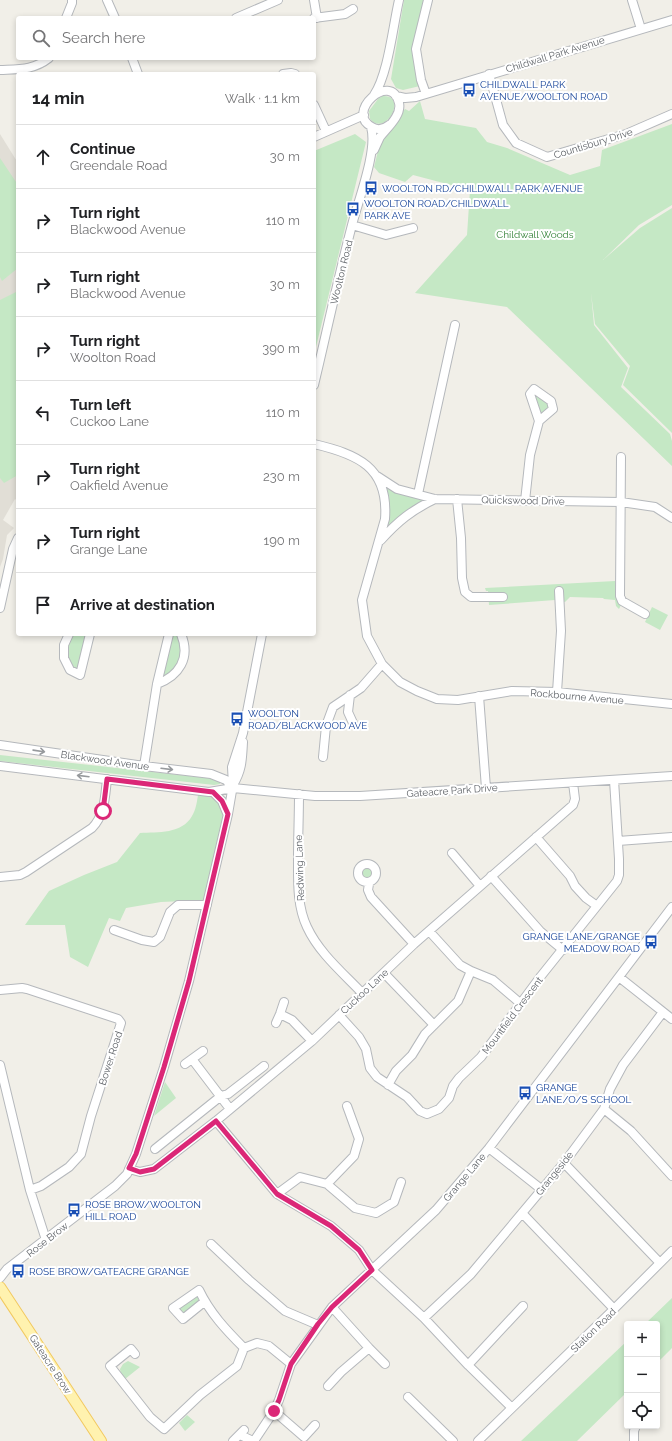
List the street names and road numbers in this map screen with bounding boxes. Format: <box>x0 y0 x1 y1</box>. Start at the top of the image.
street label: Childwall Park Avenue <box>504 34 606 75</box>
street label: Countisbury Drive <box>552 126 634 161</box>
street label: Woolton Road <box>328 239 355 305</box>
street label: Quickswood Drive <box>481 494 565 507</box>
street label: Rockbourne Avenue <box>530 687 624 706</box>
street label: Blackwood Avenue <box>60 749 150 772</box>
street label: Gateacre Park Drive <box>406 782 498 799</box>
street label: Redwing Lane <box>293 835 306 901</box>
street label: Cuckoo Lane <box>338 967 390 1016</box>
street label: Mountfield Crescent <box>480 974 545 1056</box>
street label: Bower Road <box>97 1030 124 1087</box>
street label: Grangeside <box>533 1149 575 1197</box>
street label: Grange Lane <box>441 1151 488 1204</box>
street label: Rose Brow <box>24 1220 70 1259</box>
street label: Station Road <box>568 1306 618 1355</box>
street label: Gateacre Brow <box>27 1333 74 1396</box>

